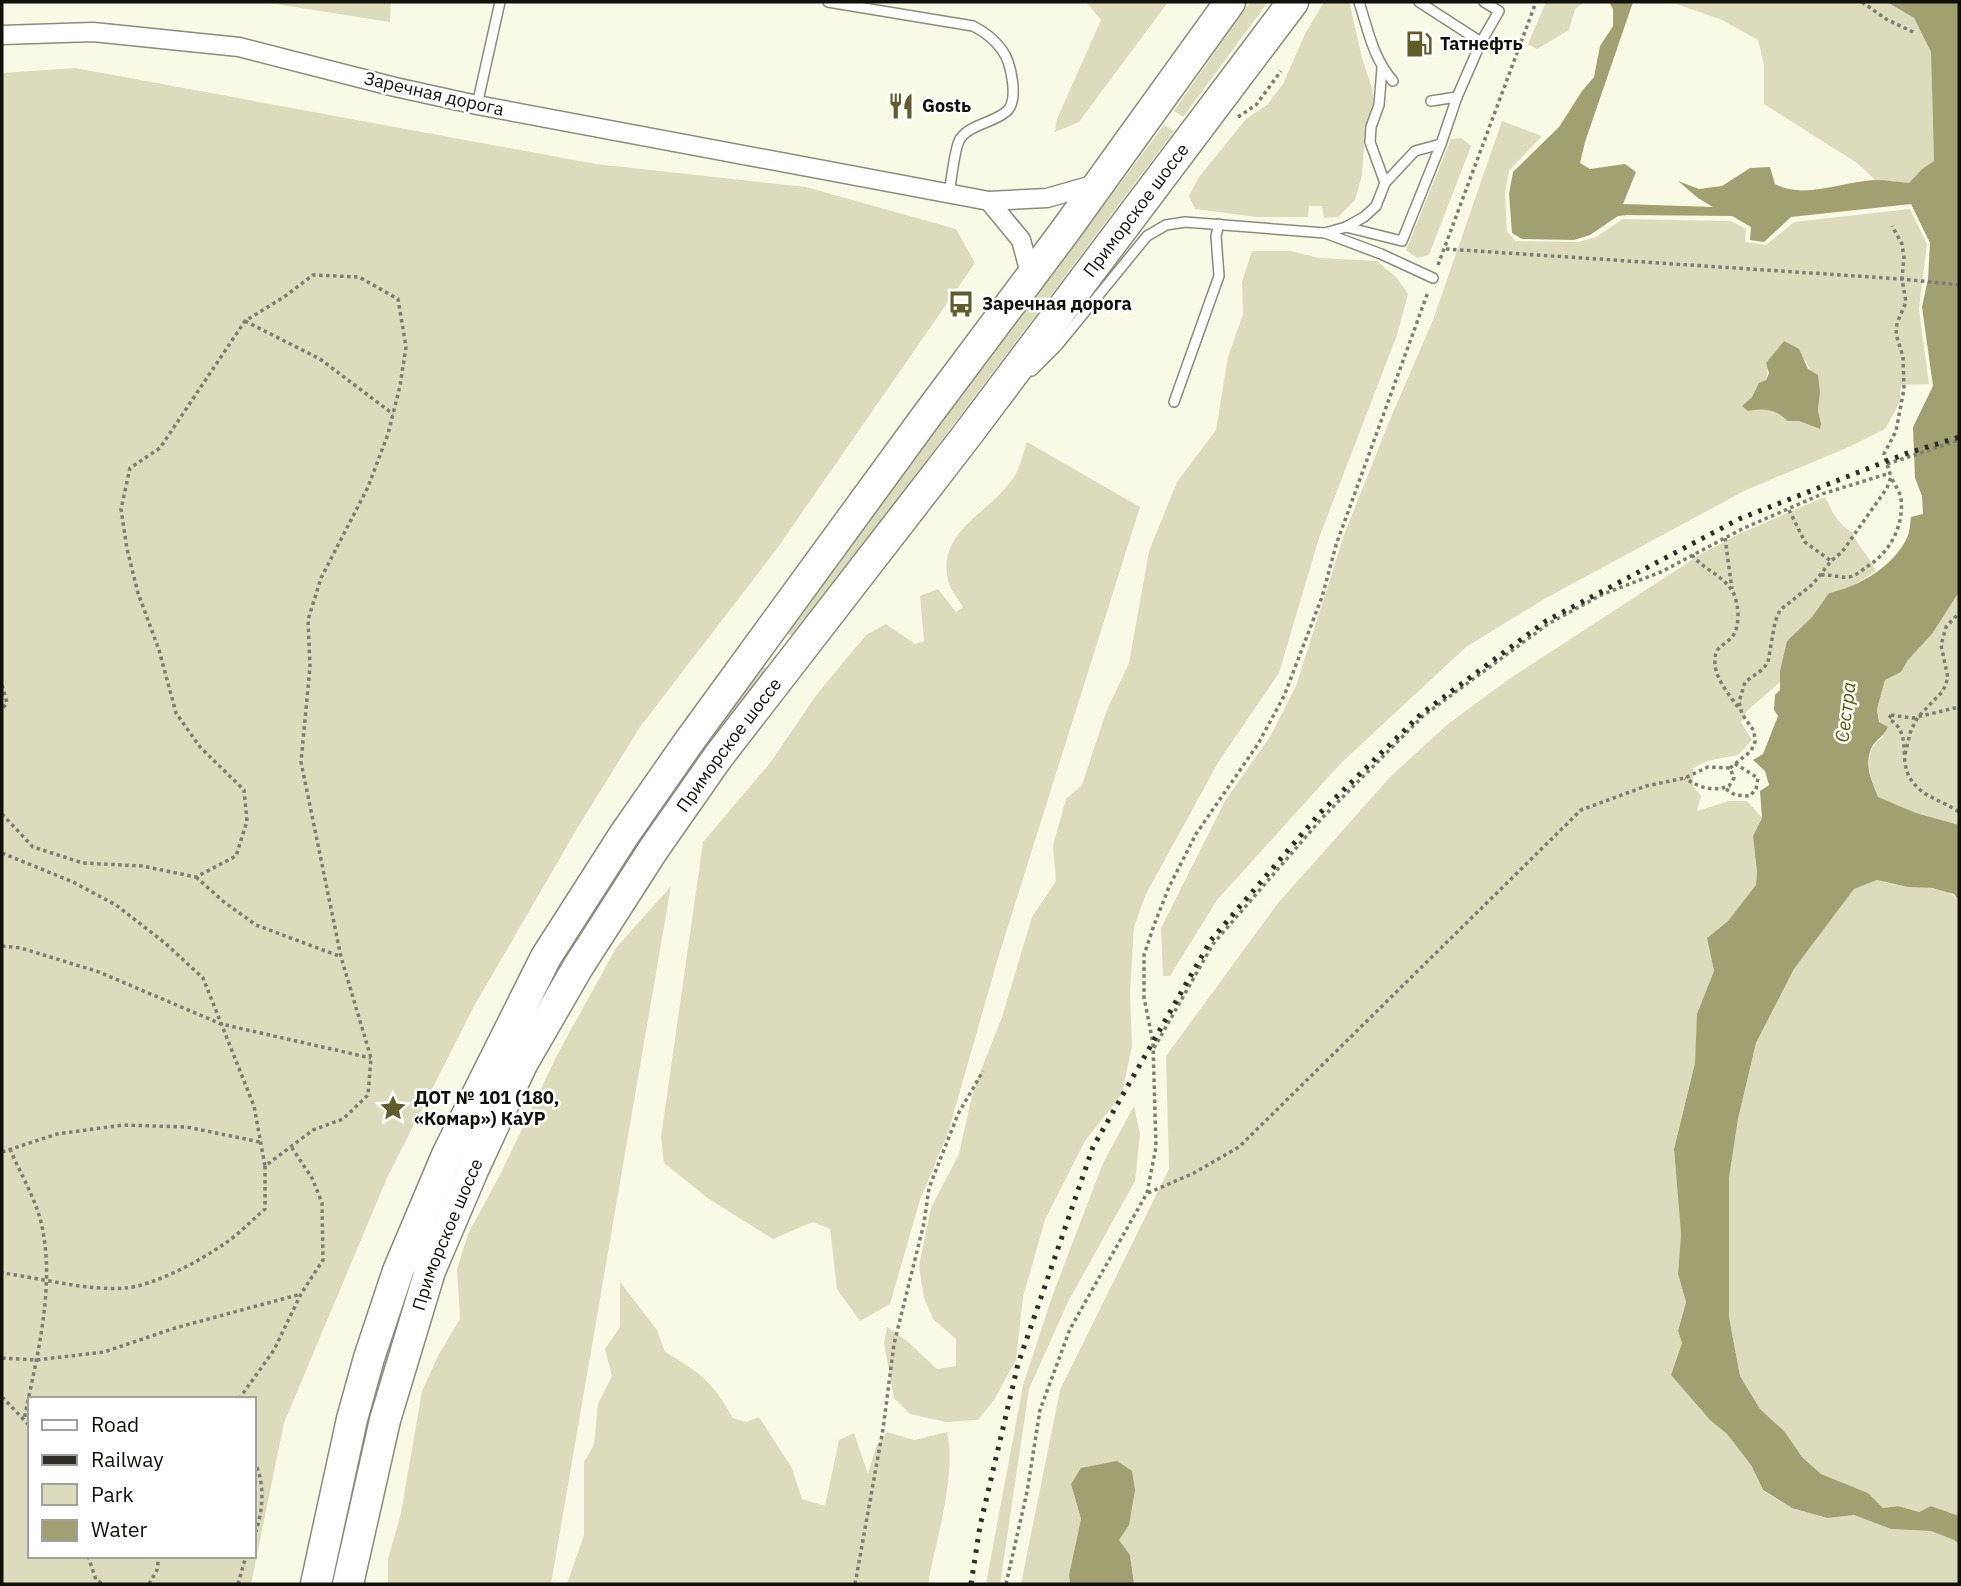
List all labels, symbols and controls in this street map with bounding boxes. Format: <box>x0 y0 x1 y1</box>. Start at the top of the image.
fuel station icon: Татнефть <box>1404 29 1434 59</box>
place label: Татнефть <box>1440 32 1523 55</box>
street label: Заречная дорога <box>362 66 507 121</box>
restaurant icon: Gostь <box>886 91 916 121</box>
place label: Gostь <box>922 94 971 117</box>
street label: Приморское шоссе <box>1078 138 1194 282</box>
bus stop icon: Заречная дорога <box>946 289 976 319</box>
place label: Заречная дорога <box>982 292 1132 315</box>
street label: Приморское шоссе <box>671 673 786 816</box>
water label: Сестра <box>1829 680 1861 744</box>
place label: ДОТ № 101 (180, «Комар») КаУР <box>414 1086 559 1130</box>
place icon: ДОТ № 101 (180, «Комар») КаУР <box>378 1093 408 1123</box>
street label: Приморское шоссе <box>407 1155 488 1313</box>
legend <box>28 1397 256 1558</box>
text: Road <box>91 1410 139 1438</box>
text: Railway <box>91 1445 164 1473</box>
text: Park <box>91 1480 134 1508</box>
text: Water <box>91 1515 148 1543</box>

